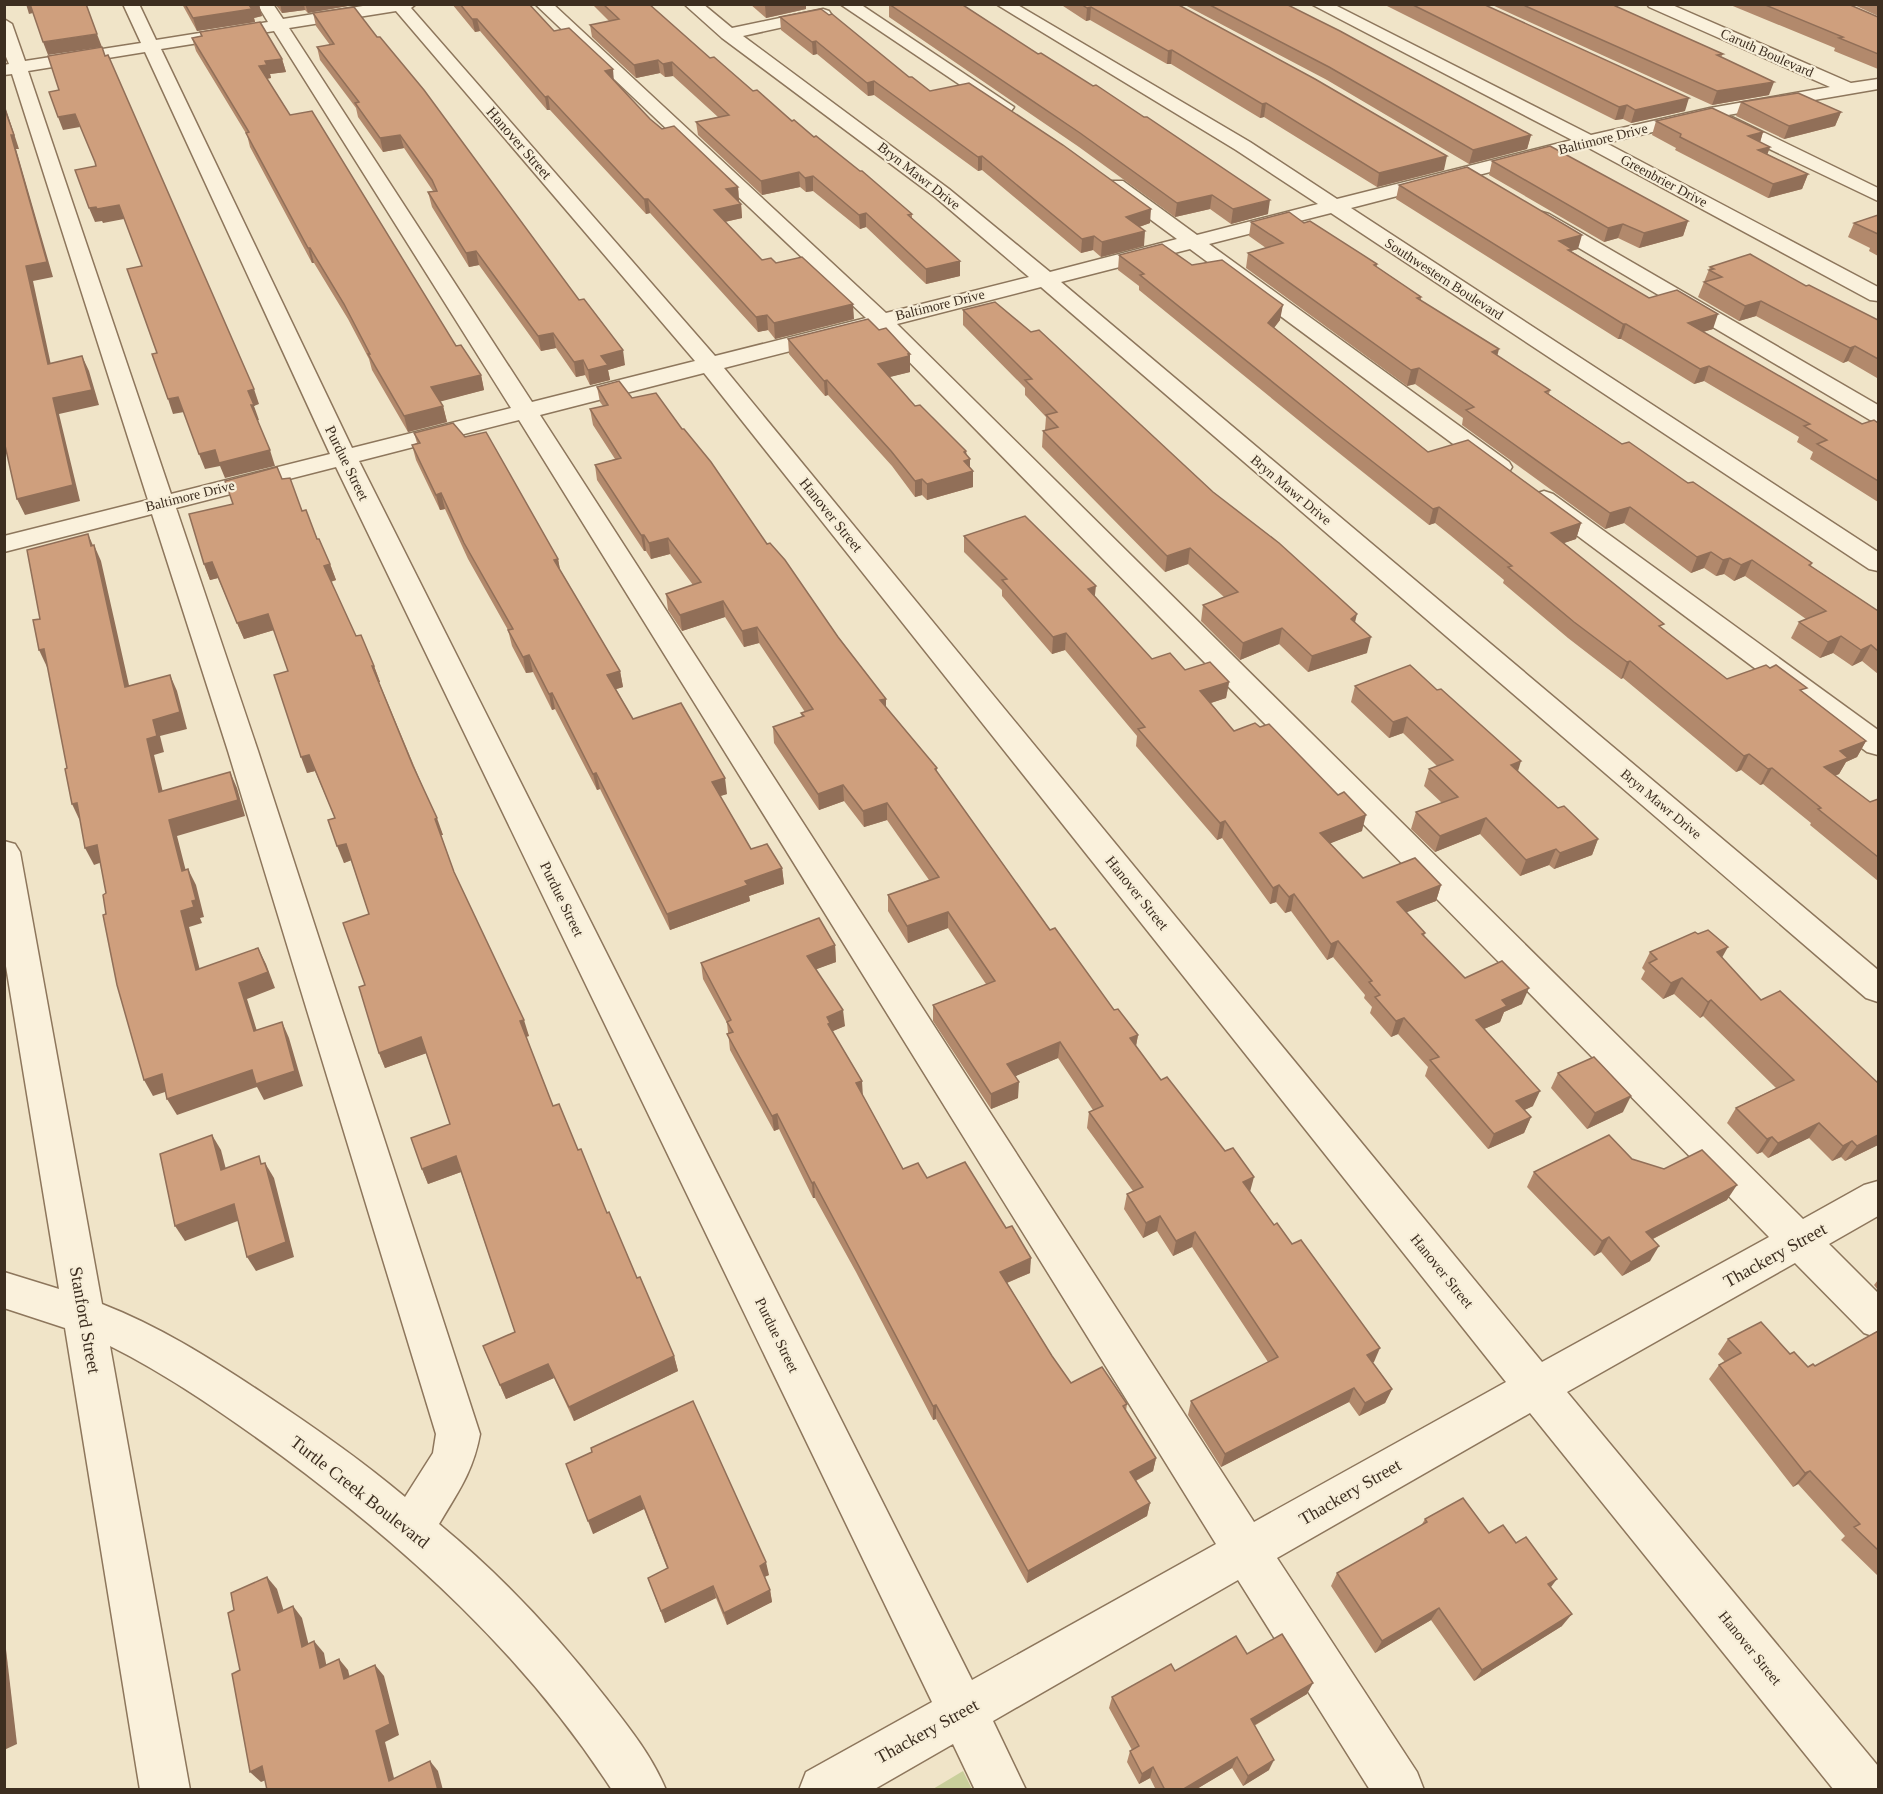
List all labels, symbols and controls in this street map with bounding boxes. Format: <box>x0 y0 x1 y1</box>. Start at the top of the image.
street label: Caruth Boulevard <box>1718 26 1816 80</box>
street label: Hanover Street <box>483 104 555 183</box>
street label: Baltimore Drive <box>1557 121 1649 157</box>
street label: Bryn Mawr Drive <box>875 139 963 213</box>
street label: Greenbrier Drive <box>1618 152 1710 210</box>
street label: Southwestern Boulevard <box>1382 235 1506 323</box>
street label: Baltimore Drive <box>894 287 986 323</box>
street label: Purdue Street <box>322 423 372 504</box>
street label: Bryn Mawr Drive <box>1248 452 1334 528</box>
street label: Hanover Street <box>796 475 866 556</box>
street label: Baltimore Drive <box>144 478 236 514</box>
street label: Bryn Mawr Drive <box>1618 766 1704 842</box>
street label: Hanover Street <box>1102 853 1172 934</box>
street label: Purdue Street <box>537 859 587 940</box>
street label: Thackery Street <box>1720 1219 1830 1291</box>
street label: Hanover Street <box>1407 1231 1477 1312</box>
street label: Stanford Street <box>66 1265 104 1375</box>
street label: Purdue Street <box>752 1295 802 1376</box>
street label: Turtle Creek Boulevard <box>287 1432 433 1552</box>
street label: Thackery Street <box>1295 1455 1405 1529</box>
street label: Hanover Street <box>1715 1608 1785 1689</box>
street label: Thackery Street <box>872 1695 982 1767</box>

